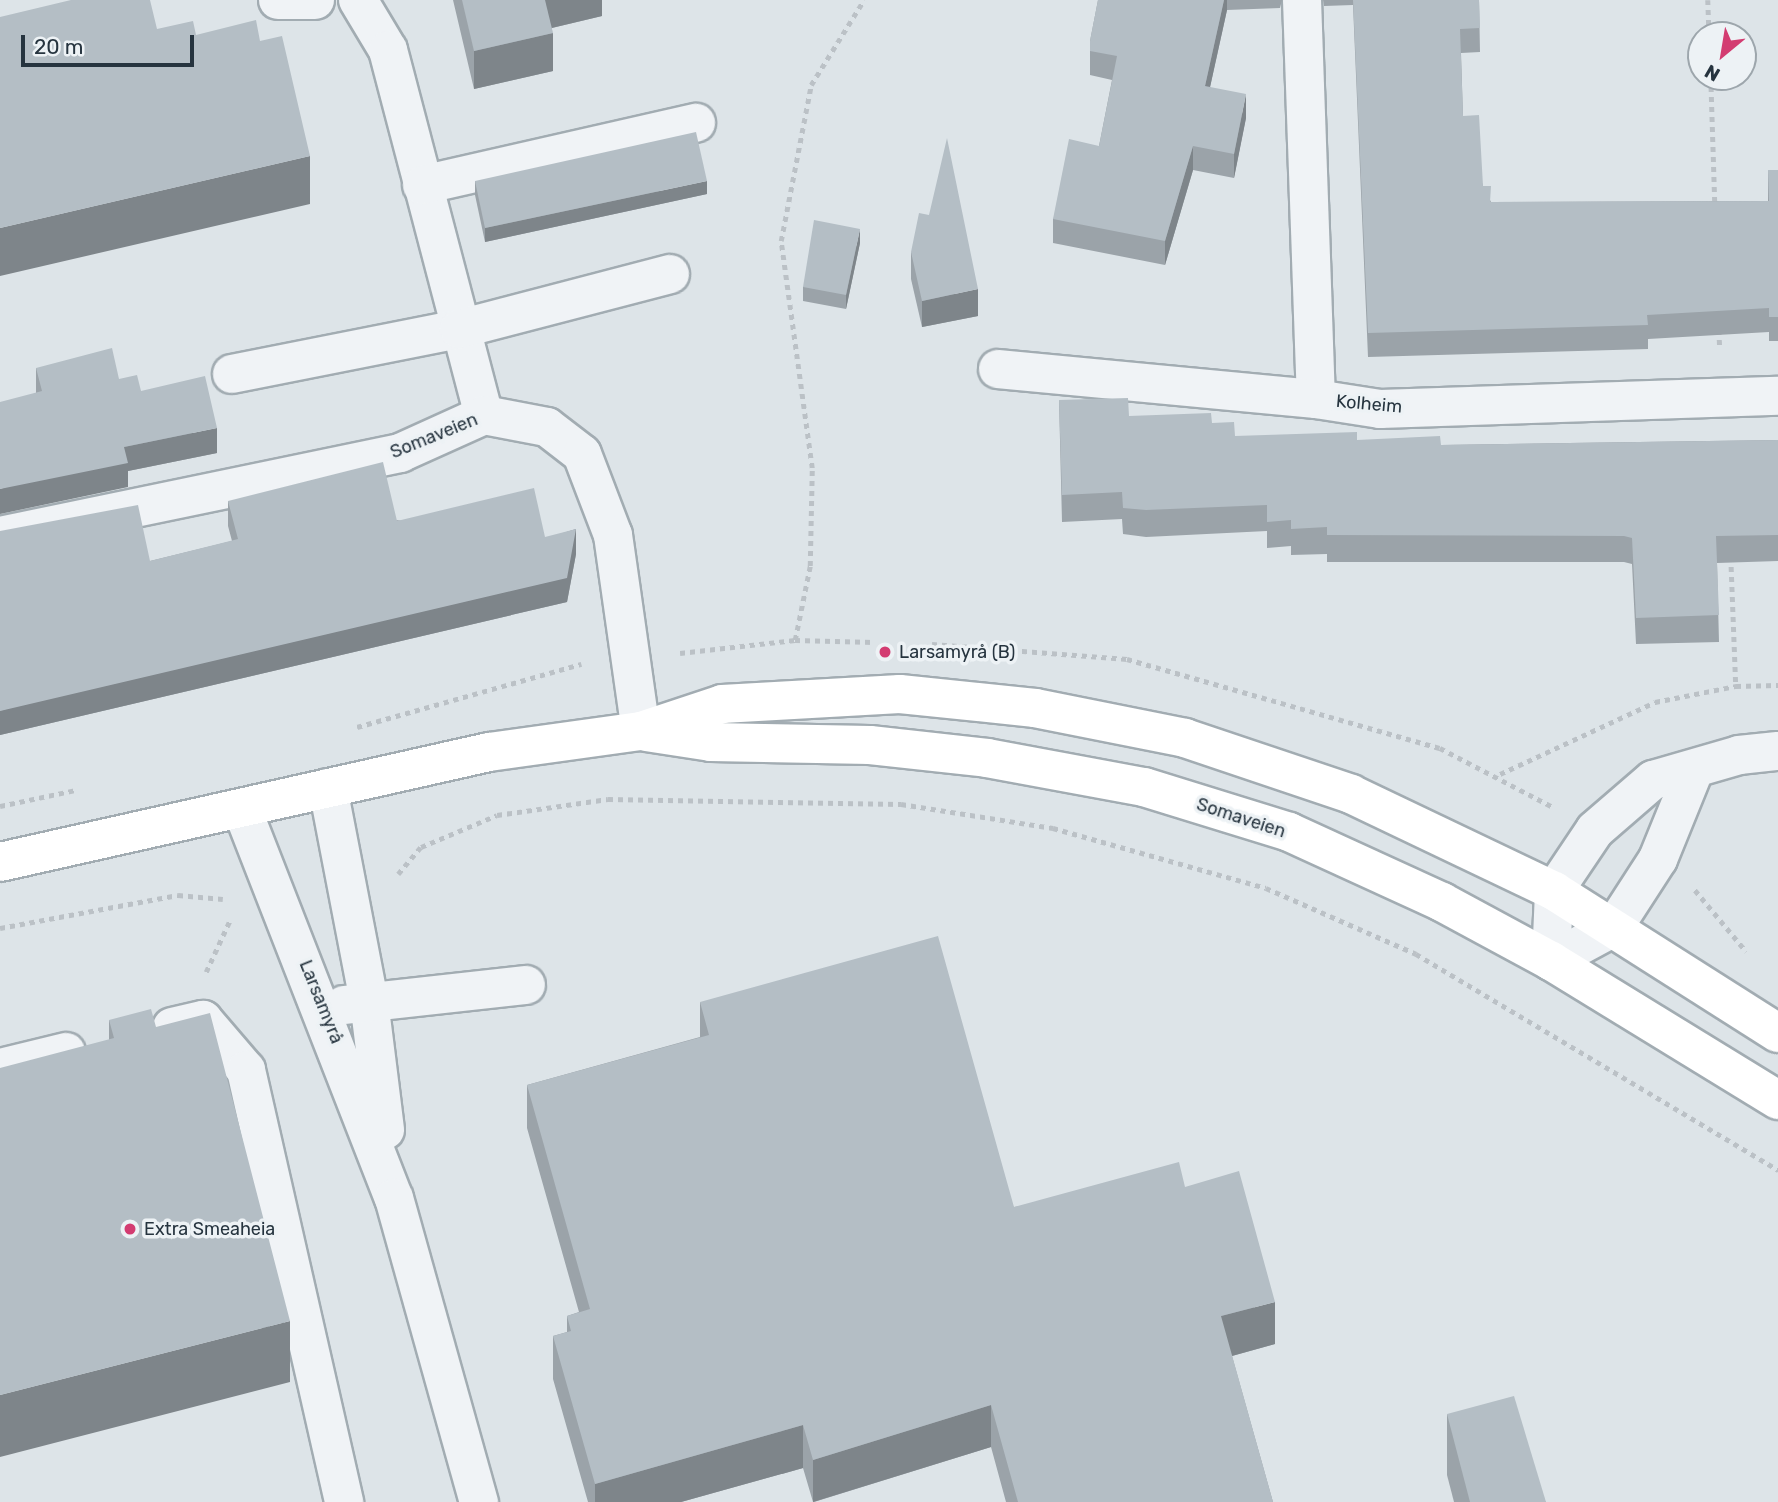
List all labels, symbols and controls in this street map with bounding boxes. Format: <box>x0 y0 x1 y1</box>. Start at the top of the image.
scale bar <box>24 21 198 65</box>
north arrow <box>1687 21 1757 91</box>
text: 20 m <box>34 34 83 59</box>
text: N <box>1701 60 1724 86</box>
street label: Kolheim <box>1335 390 1403 418</box>
street label: Somaveien <box>387 409 481 463</box>
place label: Larsamyrå (B) <box>899 641 1015 663</box>
marker: Larsamyrå (B) <box>877 644 893 660</box>
street label: Somaveien <box>1194 793 1288 843</box>
street label: Larsamyrå <box>294 957 348 1047</box>
place label: Extra Smeaheia <box>144 1218 275 1240</box>
marker: Extra Smeaheia <box>122 1221 138 1237</box>

